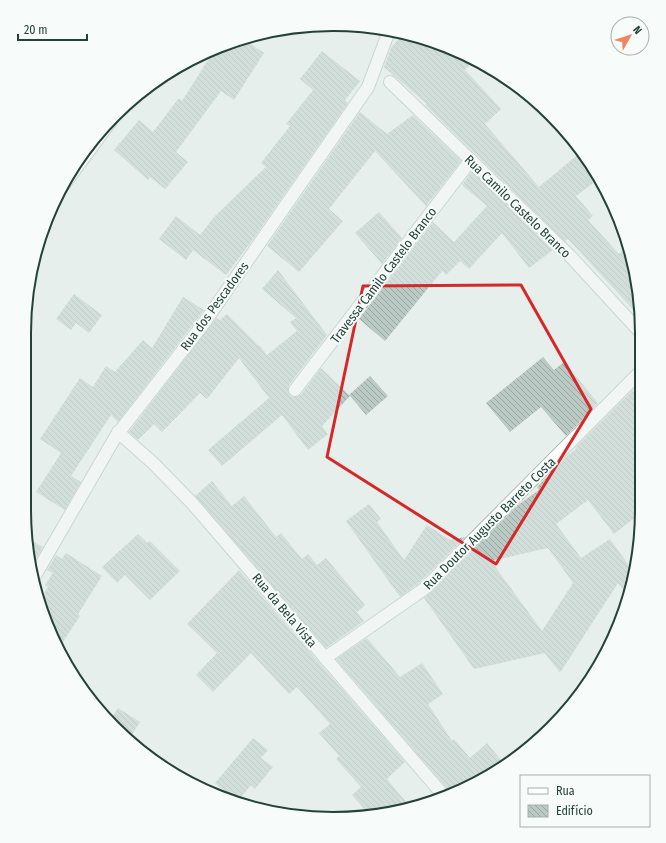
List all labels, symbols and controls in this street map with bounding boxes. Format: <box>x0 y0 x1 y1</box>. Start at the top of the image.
scale bar <box>18 16 87 42</box>
north arrow <box>610 16 650 56</box>
text: 20 m <box>24 23 48 37</box>
text: N <box>630 23 645 37</box>
street label: Rua Camilo Castelo Branco <box>462 152 574 261</box>
street label: Travessa Camilo Castelo Branco <box>327 204 440 346</box>
street label: Rua dos Pescadores <box>177 259 252 354</box>
street label: Rua Doutor Augusto Barreto Costa <box>420 454 559 593</box>
street label: Rua da Bela Vista <box>249 570 320 650</box>
legend <box>520 775 650 827</box>
text: Rua <box>556 784 575 798</box>
text: Edifício <box>556 804 593 818</box>

